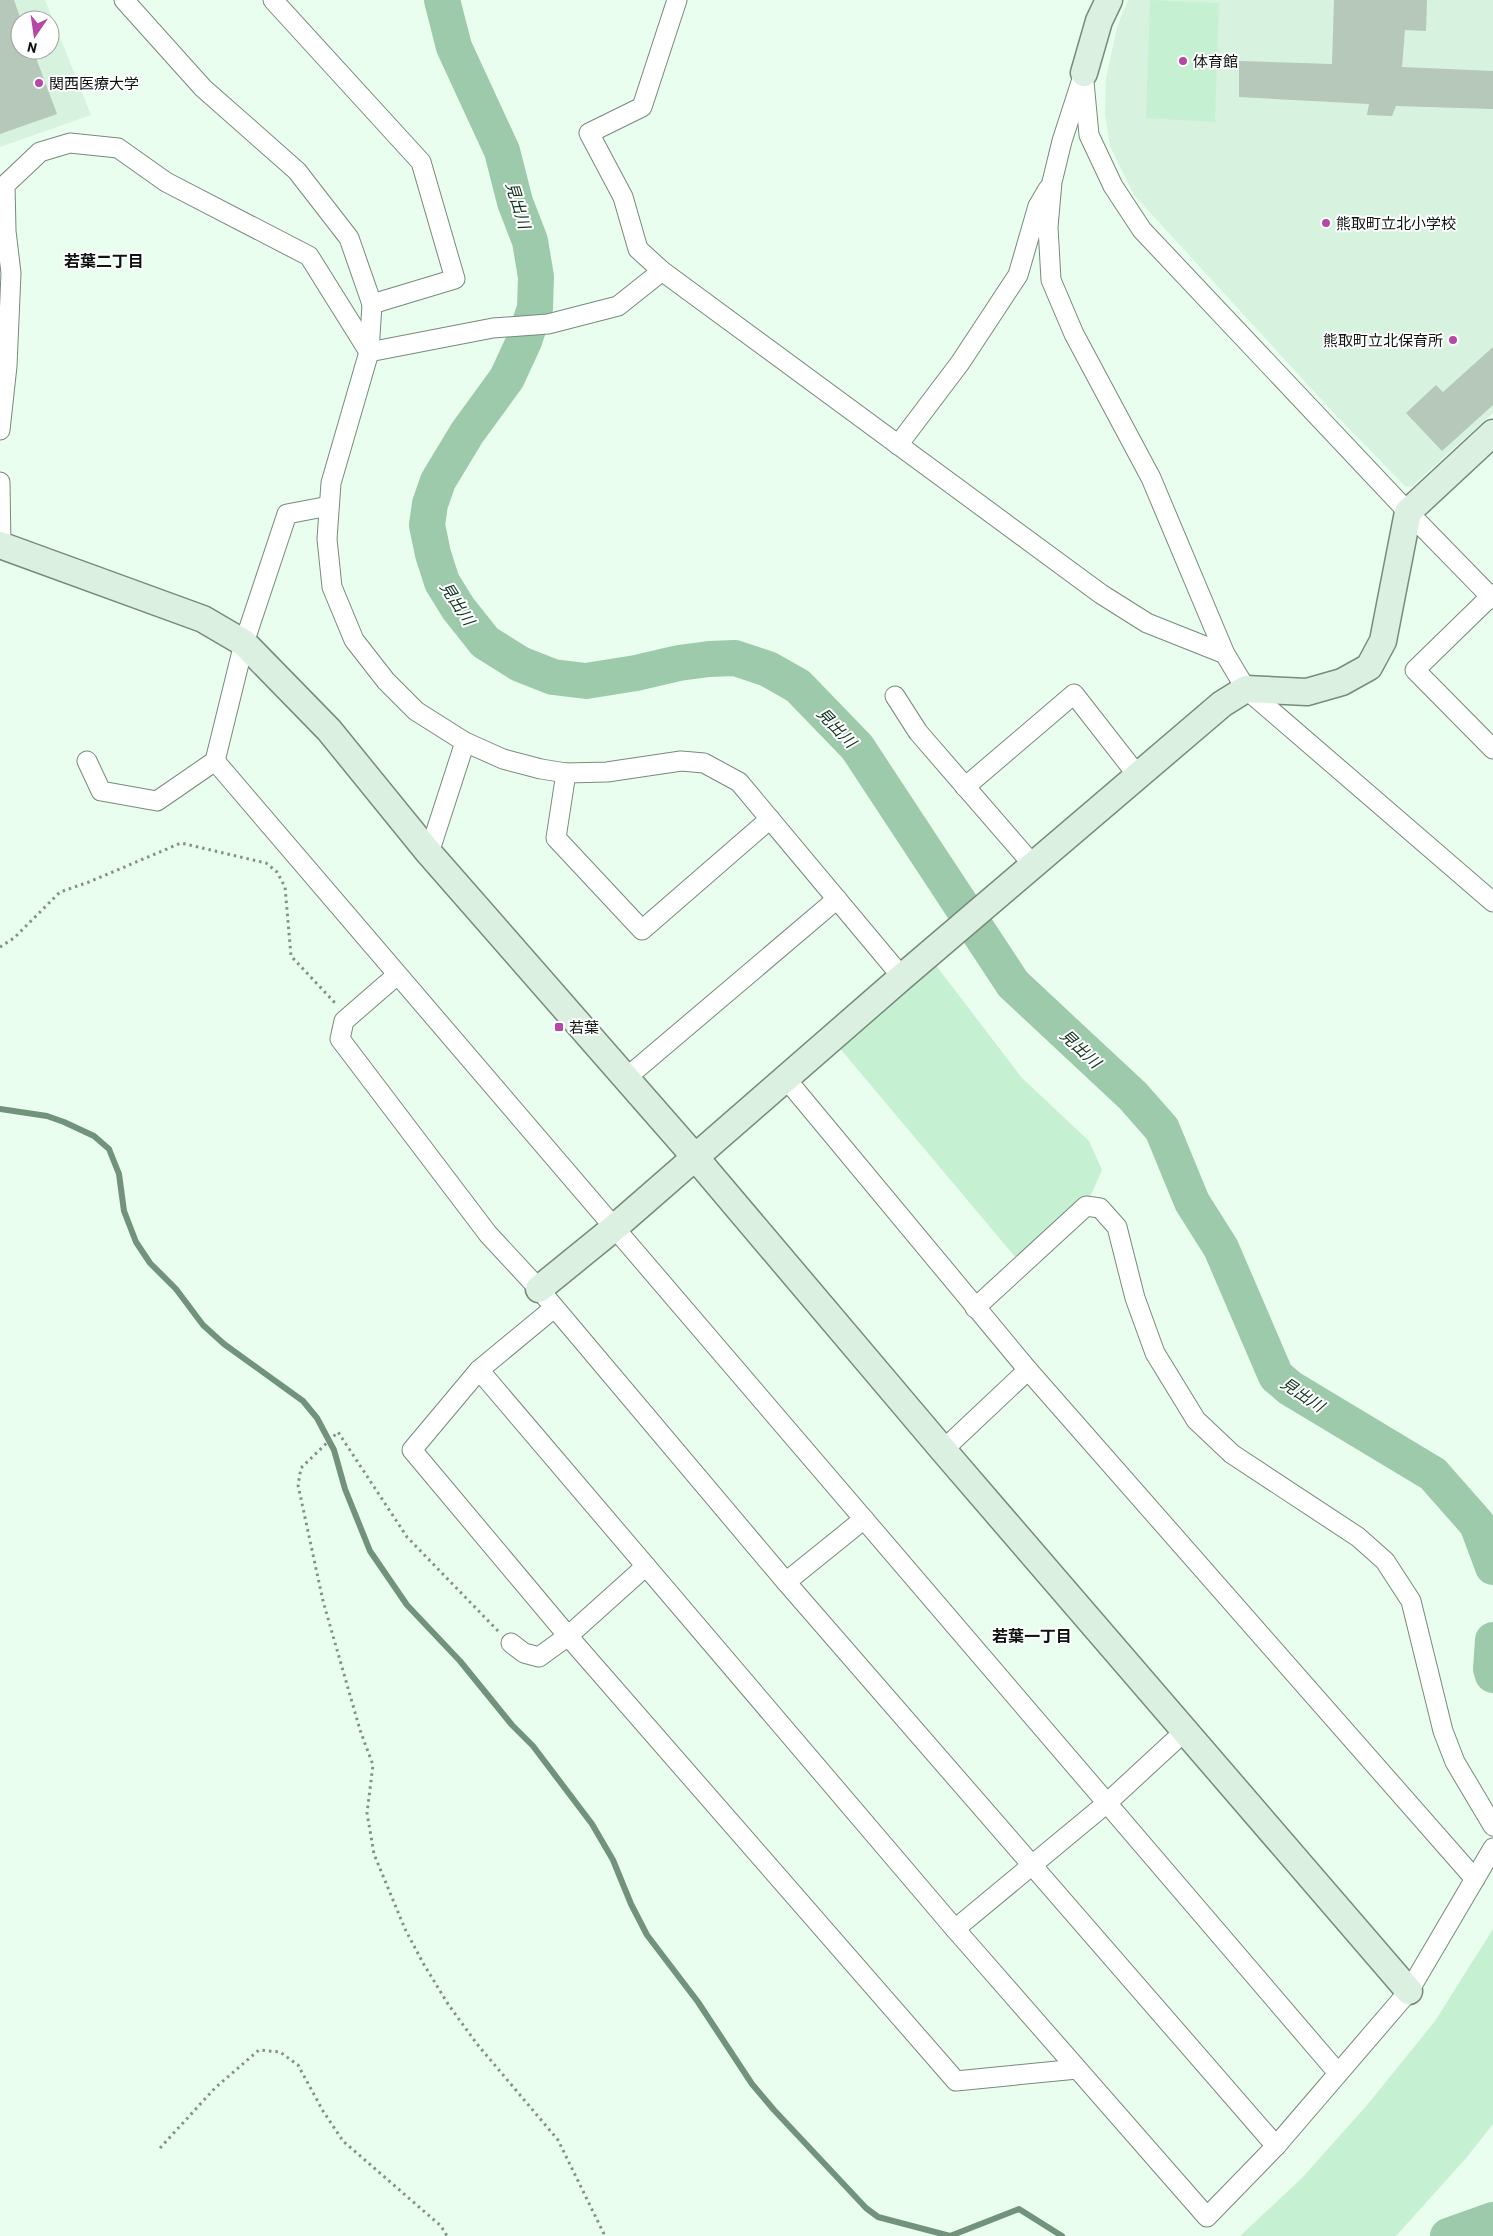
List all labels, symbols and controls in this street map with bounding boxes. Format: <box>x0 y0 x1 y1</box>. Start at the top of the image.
north arrow <box>10 10 60 60</box>
text: N <box>26 39 38 57</box>
place label: 体育館 <box>1193 52 1238 70</box>
marker: 体育館 <box>1177 55 1189 67</box>
place label: 関西医療大学 <box>49 74 139 92</box>
marker: 関西医療大学 <box>33 77 45 89</box>
water label: 見出川 <box>503 179 536 233</box>
place label: 熊取町立北小学校 <box>1336 214 1456 232</box>
marker: 熊取町立北小学校 <box>1320 217 1332 229</box>
district label: 若葉二丁目 <box>64 251 144 270</box>
place label: 熊取町立北保育所 <box>1323 331 1443 349</box>
marker: 熊取町立北保育所 <box>1447 334 1459 346</box>
water label: 見出川 <box>437 578 480 630</box>
water label: 見出川 <box>813 703 862 752</box>
place label: 若葉 <box>569 1018 599 1036</box>
marker: 若葉 <box>553 1021 565 1033</box>
water label: 見出川 <box>1057 1025 1106 1073</box>
water label: 見出川 <box>1278 1373 1330 1416</box>
district label: 若葉一丁目 <box>992 1626 1072 1645</box>

